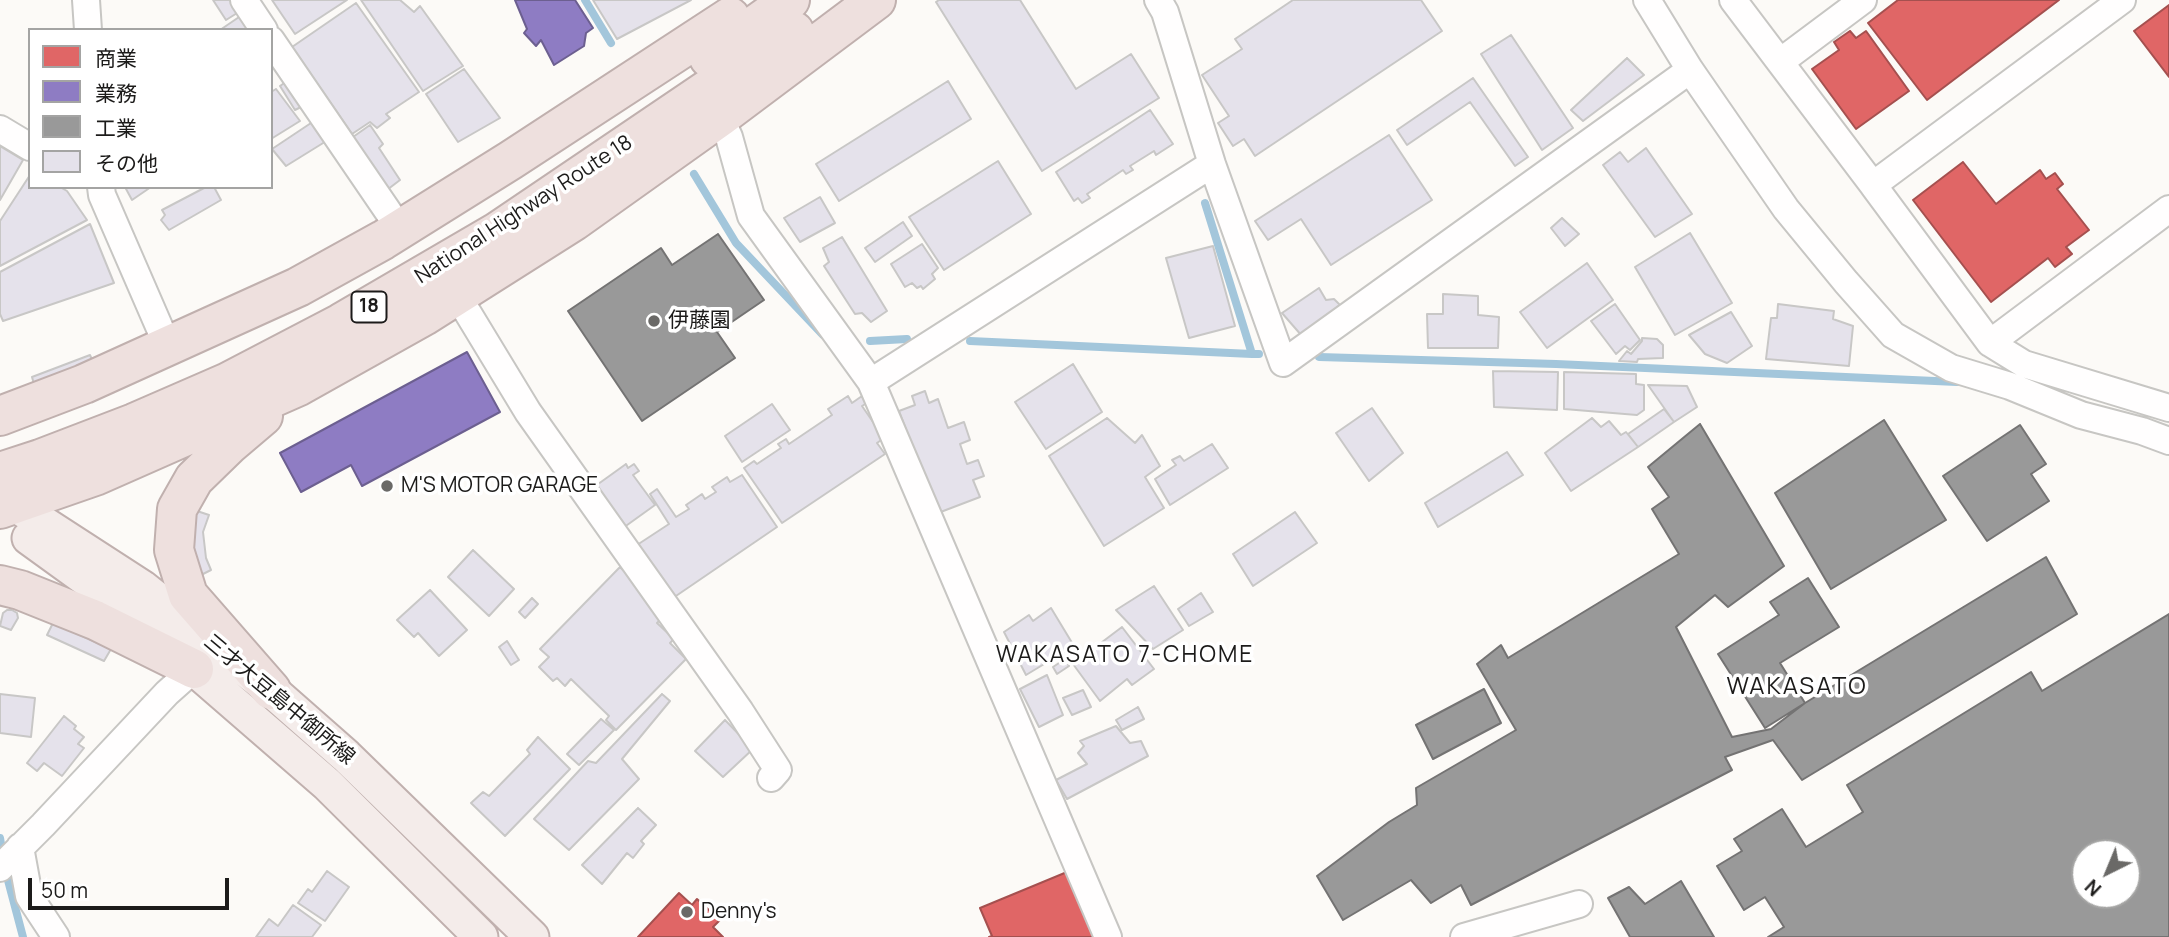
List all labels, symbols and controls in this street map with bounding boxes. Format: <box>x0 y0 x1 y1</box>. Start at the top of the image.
legend <box>28 28 273 189</box>
text: 商業 <box>95 44 137 72</box>
text: 業務 <box>95 79 137 107</box>
text: 工業 <box>95 114 137 142</box>
street label: National Highway Route 18 <box>411 130 637 290</box>
text: その他 <box>95 149 158 177</box>
road number: 18 <box>352 292 386 322</box>
place label: 伊藤園 <box>668 308 731 334</box>
marker: 伊藤園 <box>646 313 662 329</box>
place label: M'S MOTOR GARAGE <box>401 473 598 499</box>
marker: M'S MOTOR GARAGE <box>379 478 395 494</box>
street label: 三才大豆島中御所線 <box>199 630 359 770</box>
district label: WAKASATO 7-CHOME <box>998 642 1252 670</box>
district label: WAKASATO <box>1727 673 1867 701</box>
north arrow <box>2071 839 2141 909</box>
scale bar <box>32 864 233 908</box>
text: N <box>2079 874 2107 902</box>
text: 50 m <box>41 876 88 904</box>
place label: Denny's <box>701 899 776 925</box>
marker: Denny's <box>679 904 695 920</box>

